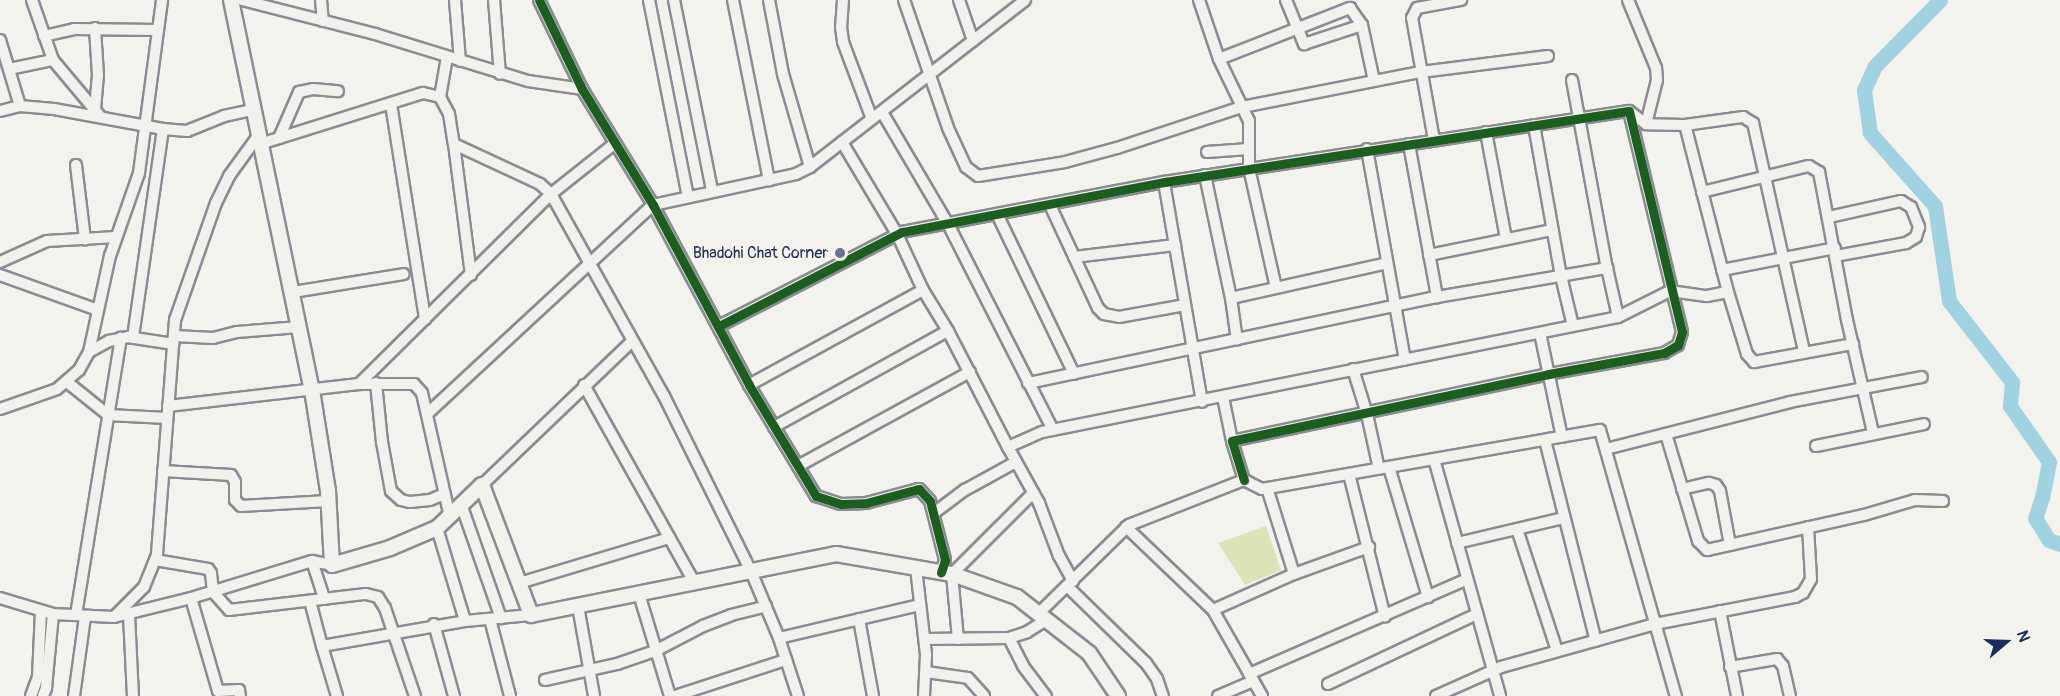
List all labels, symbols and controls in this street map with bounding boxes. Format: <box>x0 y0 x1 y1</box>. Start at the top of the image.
place label: Bhadohi Chat Corner <box>693 243 828 263</box>
marker: Bhadohi Chat Corner <box>833 246 847 260</box>
north arrow <box>1976 612 2036 672</box>
text: N <box>2012 628 2034 645</box>

